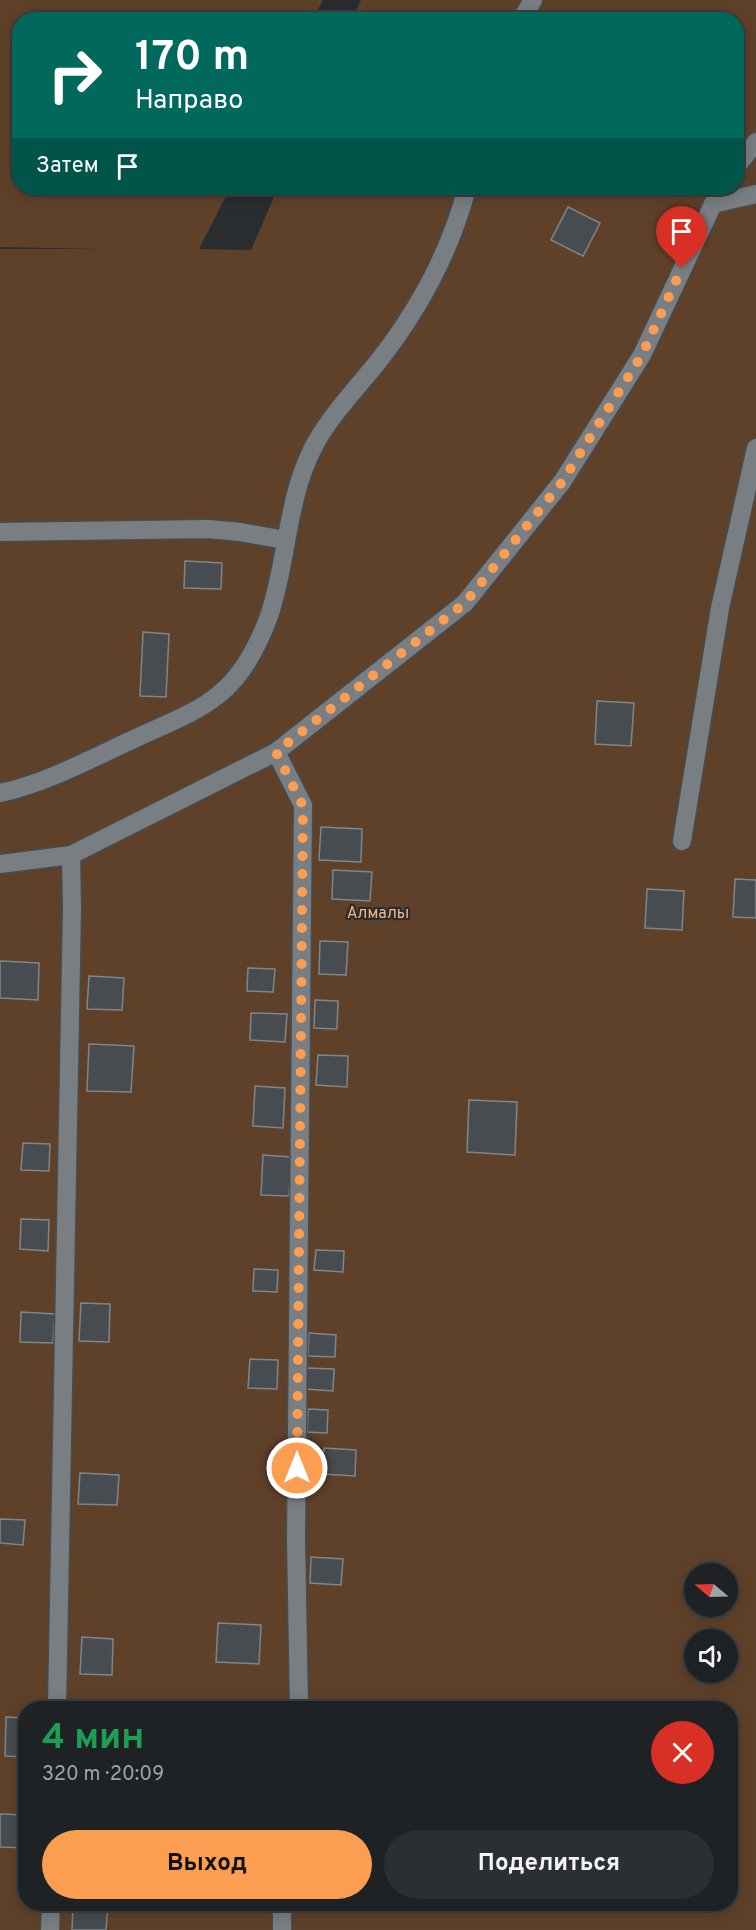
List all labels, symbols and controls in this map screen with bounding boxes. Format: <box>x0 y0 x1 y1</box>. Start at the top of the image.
text: 170 m <box>135 32 249 85</box>
icon: right <box>36 36 114 114</box>
text: Направо <box>135 84 243 118</box>
icon: arrive <box>111 150 144 183</box>
text: Затем <box>36 153 99 180</box>
pin <box>656 206 707 268</box>
icon: arrive <box>665 215 698 248</box>
park label: Алмалы <box>347 904 409 924</box>
position arrow <box>265 1436 329 1500</box>
north arrow <box>684 1563 738 1617</box>
map controls <box>684 1563 738 1683</box>
button: sound <box>684 1629 738 1683</box>
text: 4 мин <box>42 1716 144 1762</box>
button: close <box>651 1721 714 1784</box>
text: 320 m · 20:09 <box>42 1762 164 1788</box>
button: Выход <box>42 1830 372 1899</box>
button: Поделиться <box>384 1830 714 1899</box>

